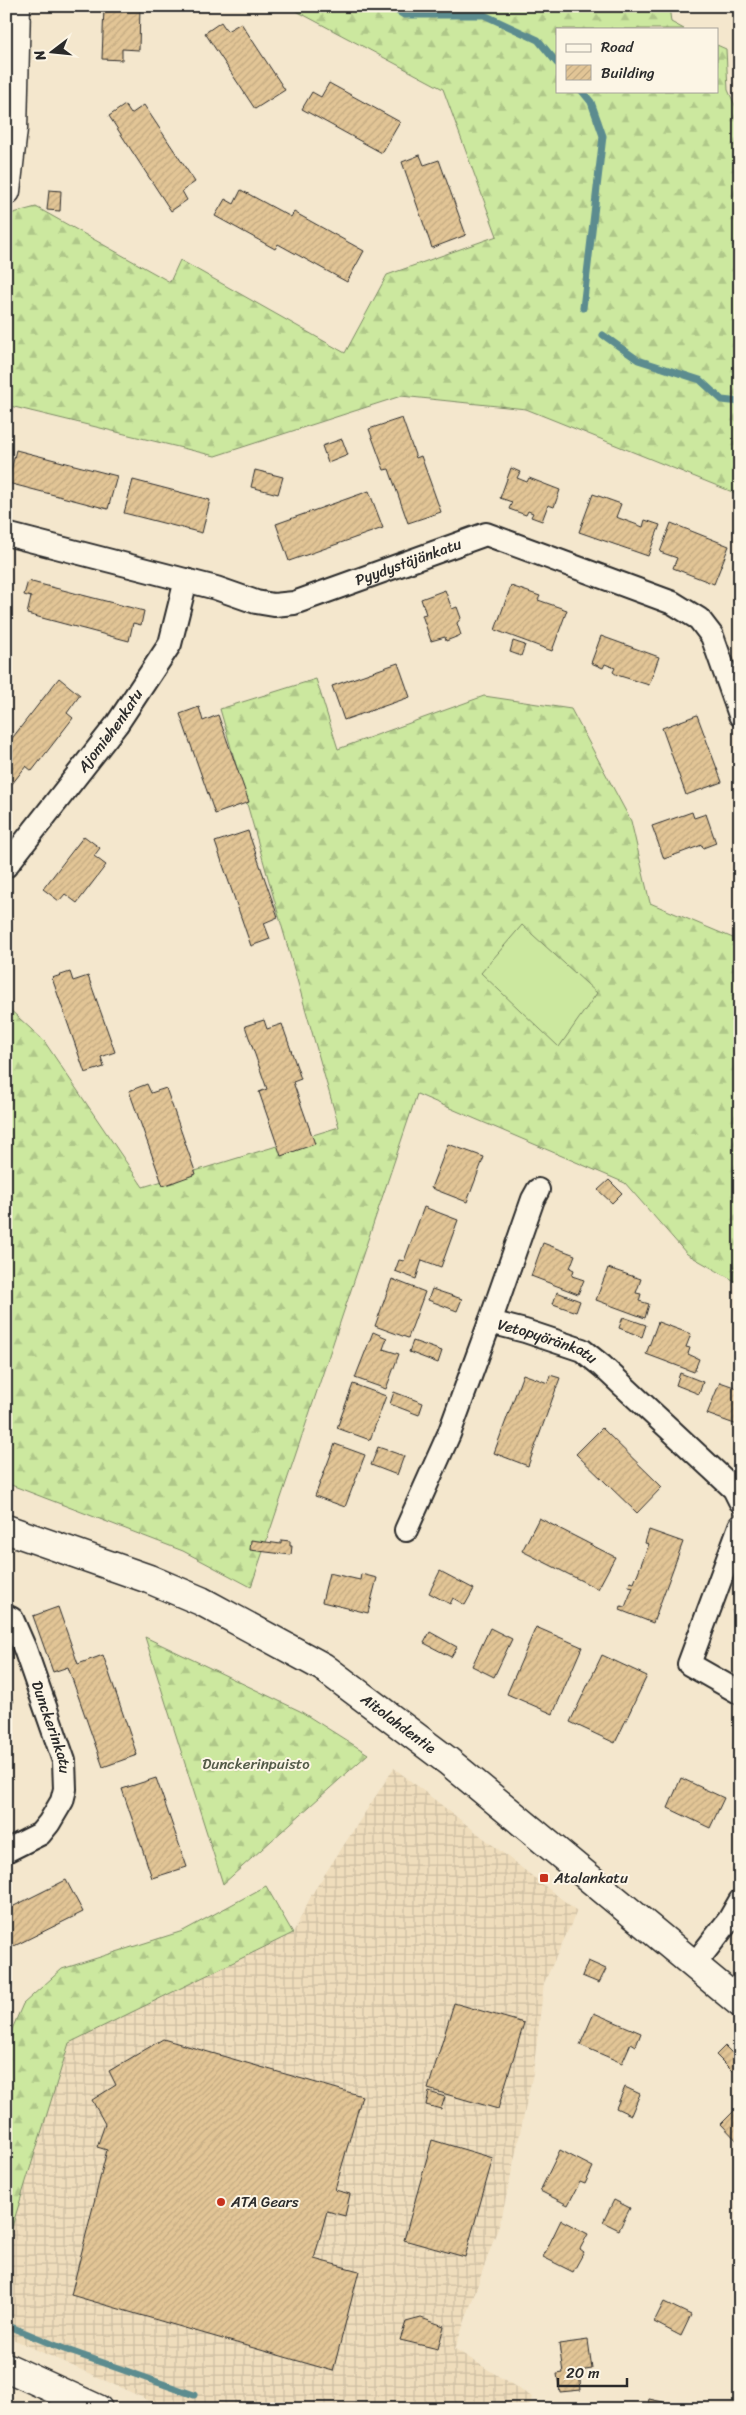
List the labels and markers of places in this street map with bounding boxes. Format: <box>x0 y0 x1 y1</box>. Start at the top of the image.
place label: Atalankatu <box>553 1865 628 1891</box>
marker: Atalankatu <box>538 1872 550 1884</box>
place label: ATA Gears <box>230 2189 299 2215</box>
marker: ATA Gears <box>215 2196 227 2208</box>

